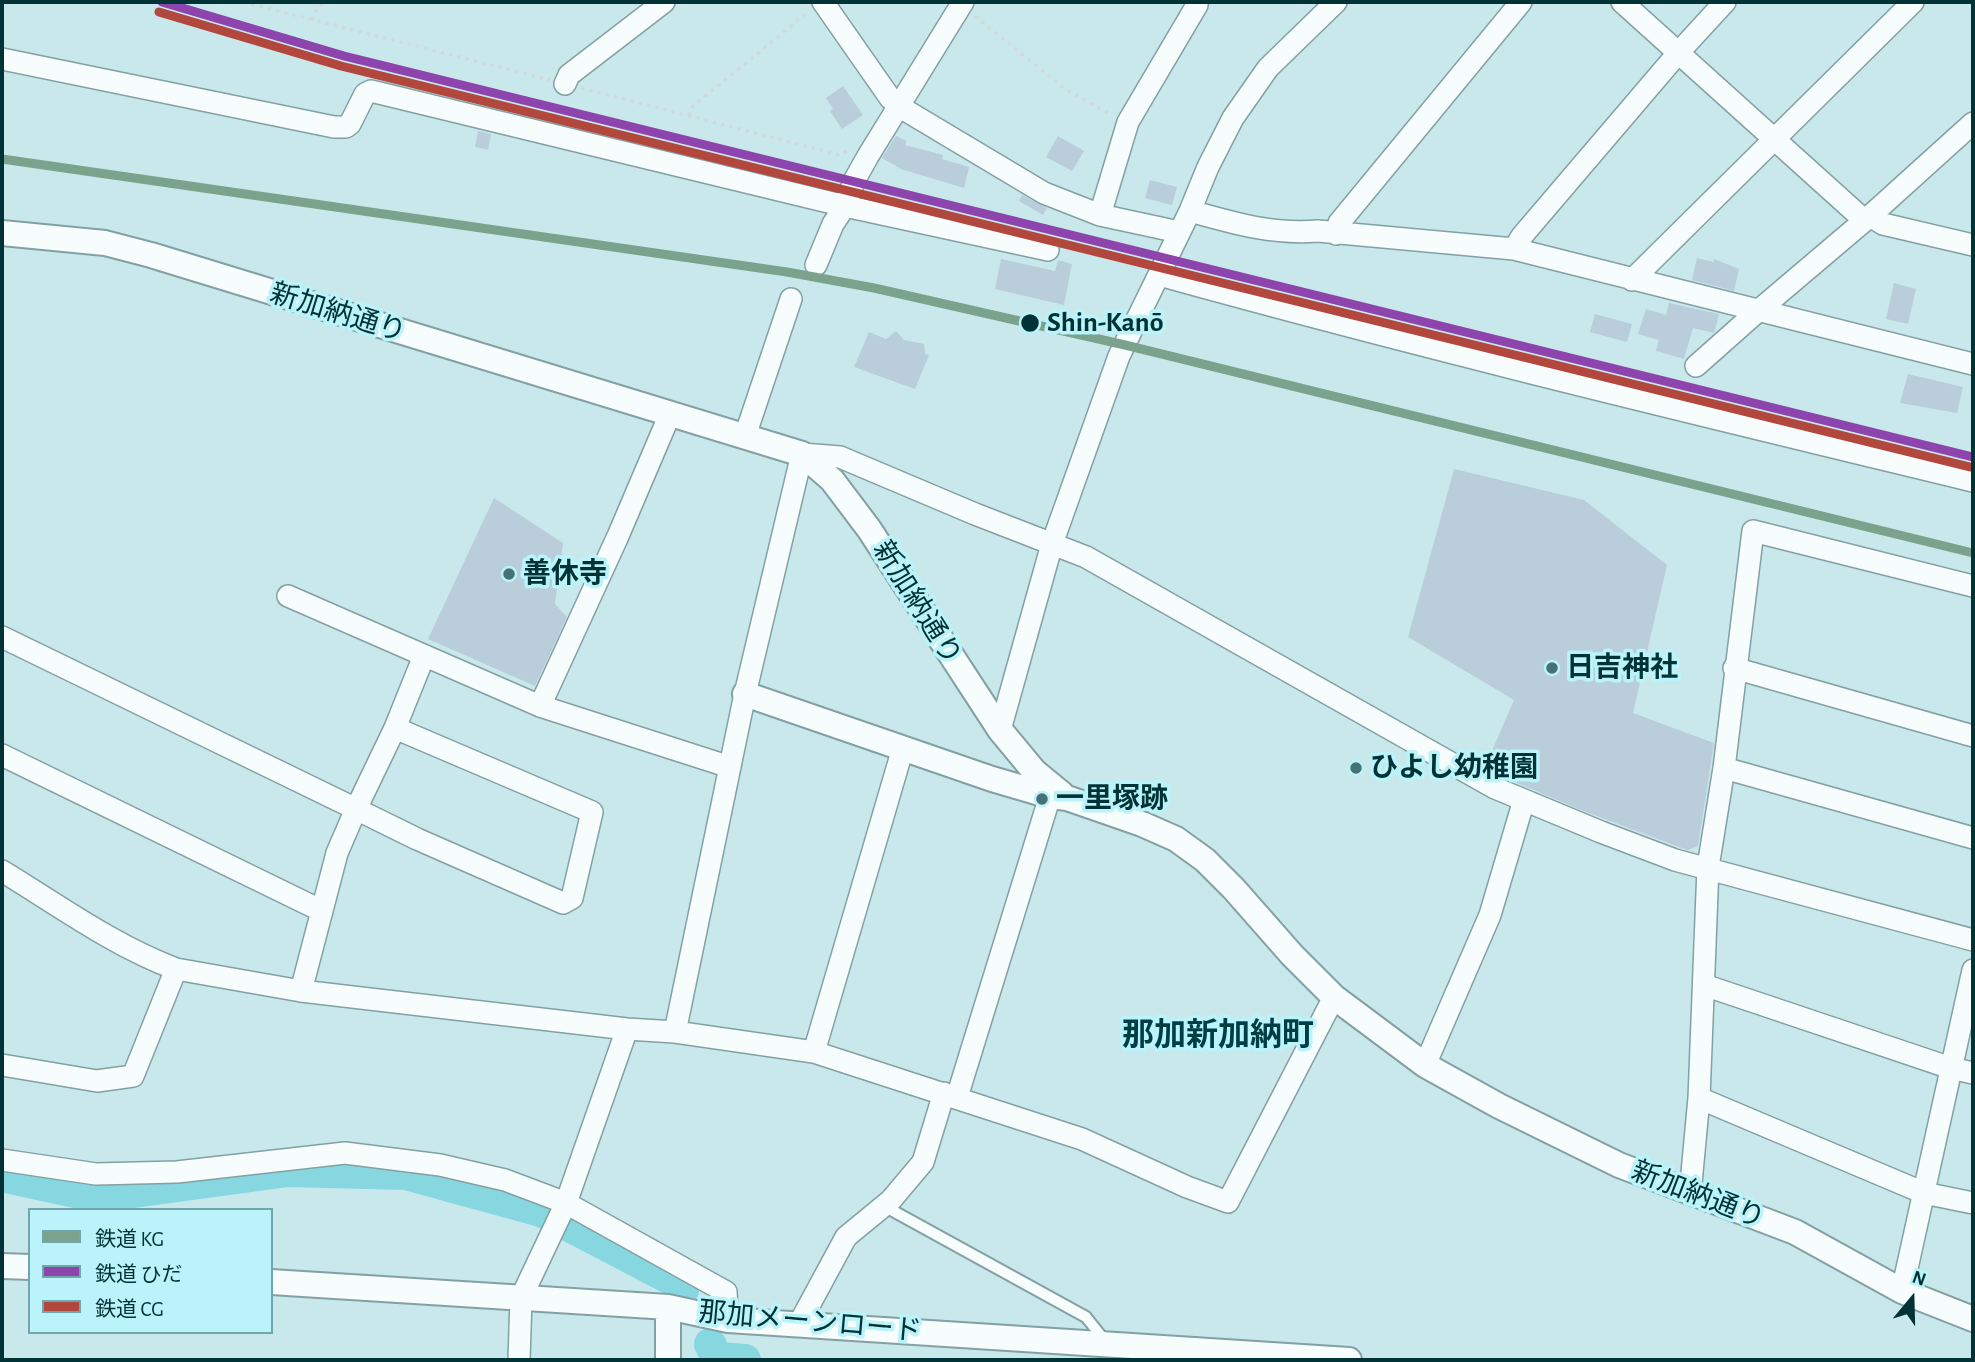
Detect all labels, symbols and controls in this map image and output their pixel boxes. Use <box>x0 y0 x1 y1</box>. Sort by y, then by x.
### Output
street label: 新加納通り <box>266 276 410 350</box>
place label: Shin-Kanō <box>1047 306 1164 340</box>
marker: Shin-Kanō <box>1019 312 1041 334</box>
street label: 新加納通り <box>866 535 968 671</box>
place label: 善休寺 <box>523 557 607 591</box>
marker: 善休寺 <box>501 566 517 582</box>
place label: 日吉神社 <box>1566 651 1678 685</box>
marker: 日吉神社 <box>1544 660 1560 676</box>
place label: ひよし幼稚園 <box>1370 751 1538 785</box>
marker: ひよし幼稚園 <box>1348 760 1364 776</box>
place label: 一里塚跡 <box>1056 782 1168 816</box>
marker: 一里塚跡 <box>1034 791 1050 807</box>
district label: 那加新加納町 <box>1122 1016 1314 1054</box>
street label: 新加納通り <box>1627 1154 1769 1236</box>
legend <box>28 1208 273 1334</box>
text: 鉄道 KG <box>95 1229 164 1250</box>
text: 鉄道 ひだ <box>95 1264 182 1285</box>
north arrow <box>1877 1264 1947 1334</box>
text: N <box>1910 1268 1928 1290</box>
street label: 那加メーンロード <box>697 1296 923 1348</box>
text: 鉄道 CG <box>95 1299 164 1320</box>

